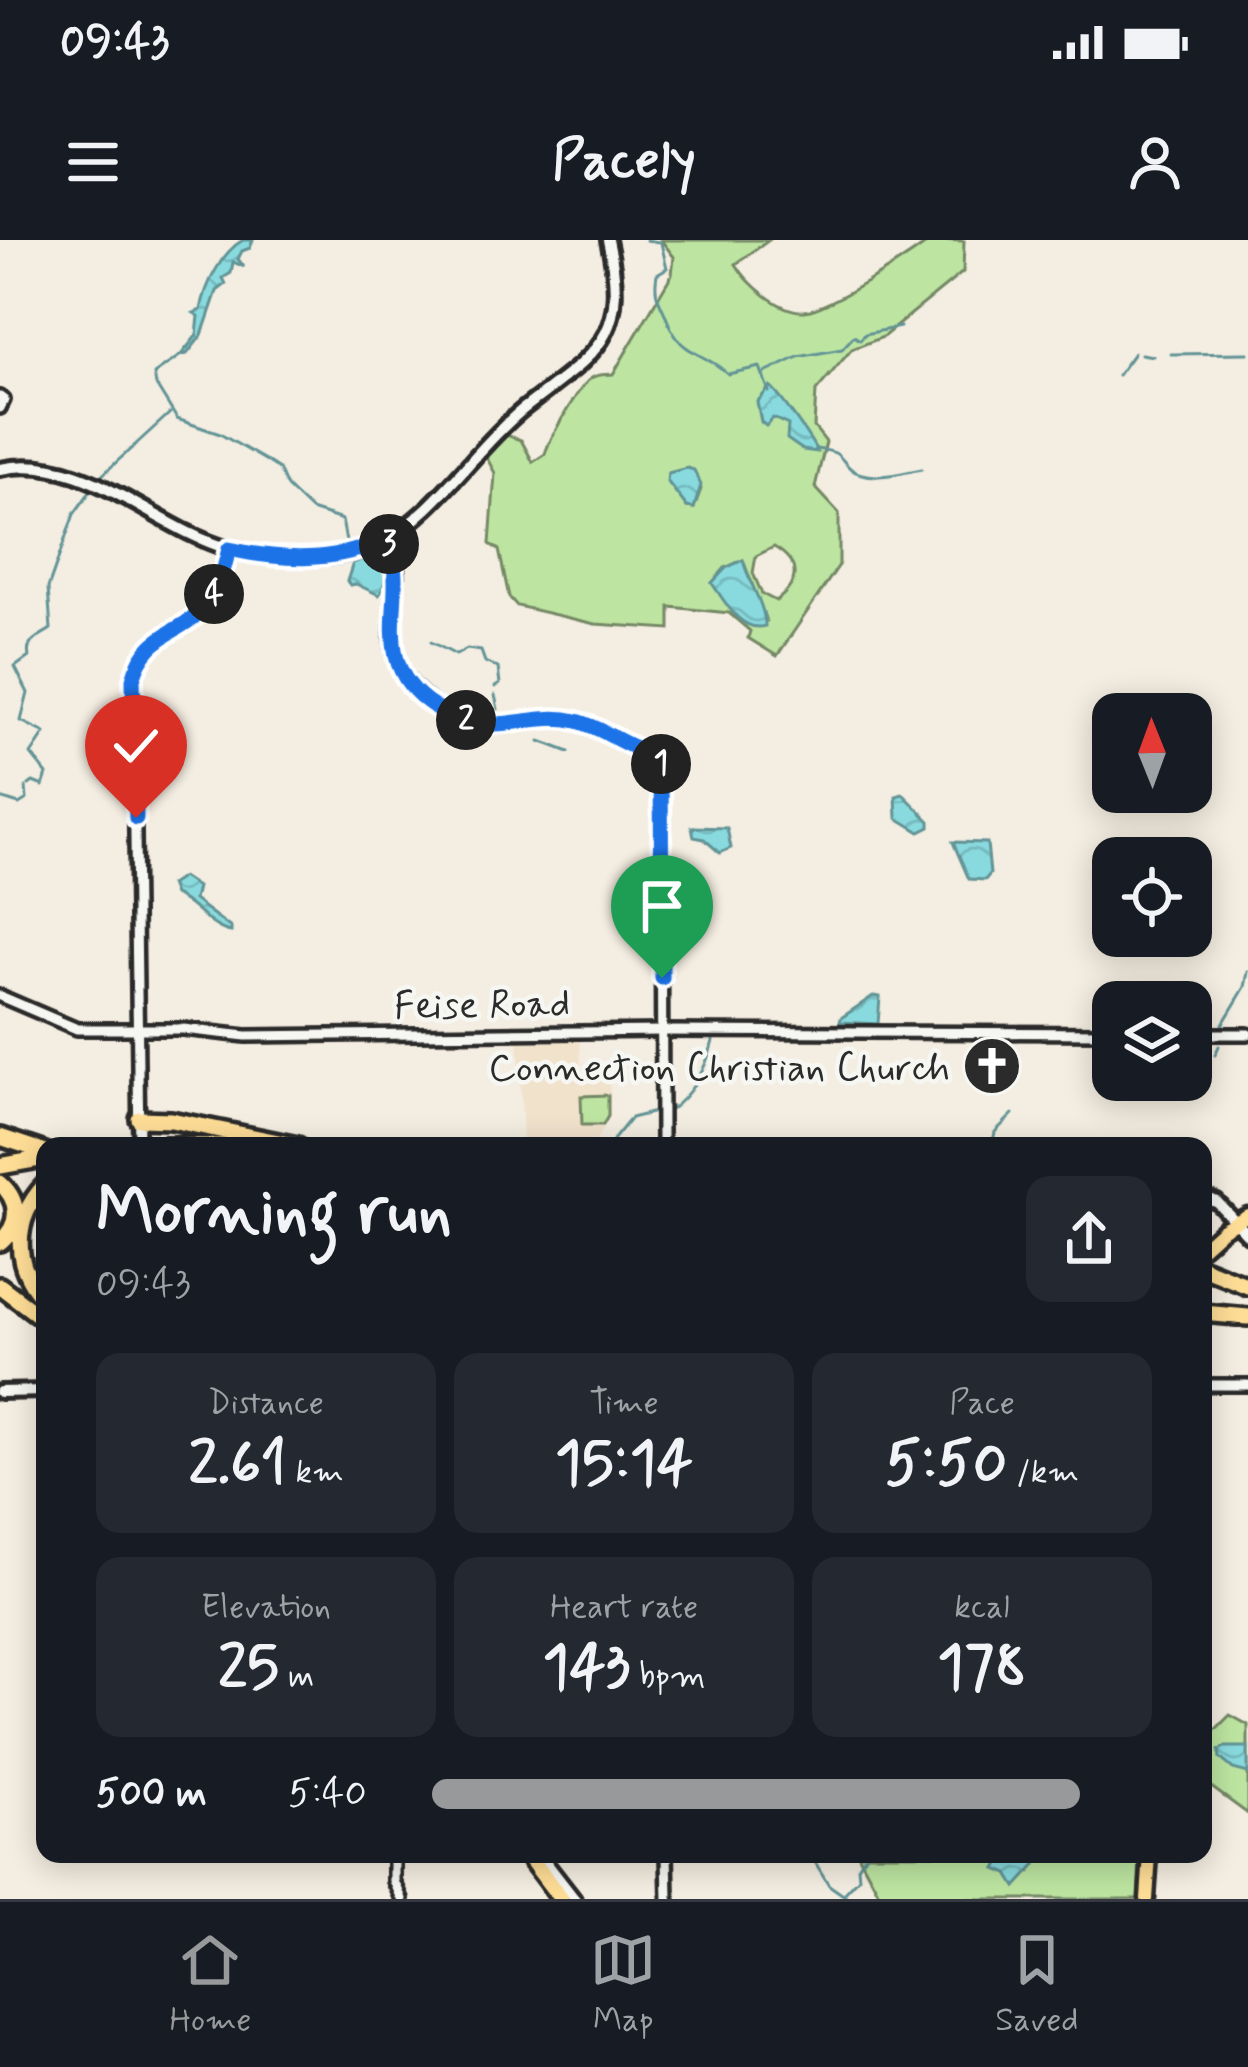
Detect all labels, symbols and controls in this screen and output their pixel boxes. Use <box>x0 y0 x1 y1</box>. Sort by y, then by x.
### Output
text: 09:43 <box>60 13 169 72</box>
text: Pacely <box>552 127 696 198</box>
icon: menu <box>60 129 126 195</box>
icon: person <box>1122 129 1188 195</box>
pin: 3 <box>359 514 419 574</box>
text: 3 <box>382 522 396 566</box>
pin: 4 <box>184 564 244 624</box>
text: 4 <box>204 572 224 616</box>
pin: 2 <box>436 690 496 750</box>
north arrow <box>1092 693 1212 813</box>
map controls <box>1092 693 1212 1101</box>
pin <box>85 695 187 818</box>
text: 2 <box>458 698 474 742</box>
icon: check <box>103 713 169 779</box>
pin: 1 <box>631 734 691 794</box>
text: 1 <box>654 742 668 786</box>
button: locate <box>1092 837 1212 957</box>
pin <box>611 855 713 978</box>
icon: arrive <box>629 873 695 939</box>
street label: Feise Road <box>394 979 571 1034</box>
button: layers <box>1092 981 1212 1101</box>
church icon: Connection Christian Church <box>961 1035 1023 1097</box>
place label: Connection Christian Church <box>488 1044 950 1095</box>
text: Morning run <box>96 1171 452 1257</box>
button: share <box>1026 1176 1152 1302</box>
text: 09:43 <box>96 1259 191 1310</box>
text: Distance <box>208 1382 324 1426</box>
text: Time <box>589 1382 659 1426</box>
text: Pace <box>949 1382 1015 1426</box>
text: 2.61 <box>188 1426 287 1505</box>
text: 15:14 <box>555 1426 693 1505</box>
text: 5:50 <box>885 1426 1007 1505</box>
text: km <box>287 1451 344 1495</box>
text: /km <box>1007 1451 1079 1495</box>
text: Elevation <box>201 1586 331 1630</box>
text: Heart rate <box>550 1586 698 1630</box>
text: kcal <box>954 1586 1010 1630</box>
text: 25 <box>218 1630 279 1709</box>
text: 143 <box>542 1630 630 1709</box>
text: 178 <box>937 1630 1027 1709</box>
text: m <box>279 1655 314 1699</box>
text: bpm <box>630 1655 706 1699</box>
text: 500 m <box>96 1769 207 1820</box>
text: 5:40 <box>288 1769 367 1820</box>
tab: Home <box>169 1927 251 2043</box>
tab: Map <box>590 1927 656 2043</box>
tab: Saved <box>995 1927 1079 2043</box>

